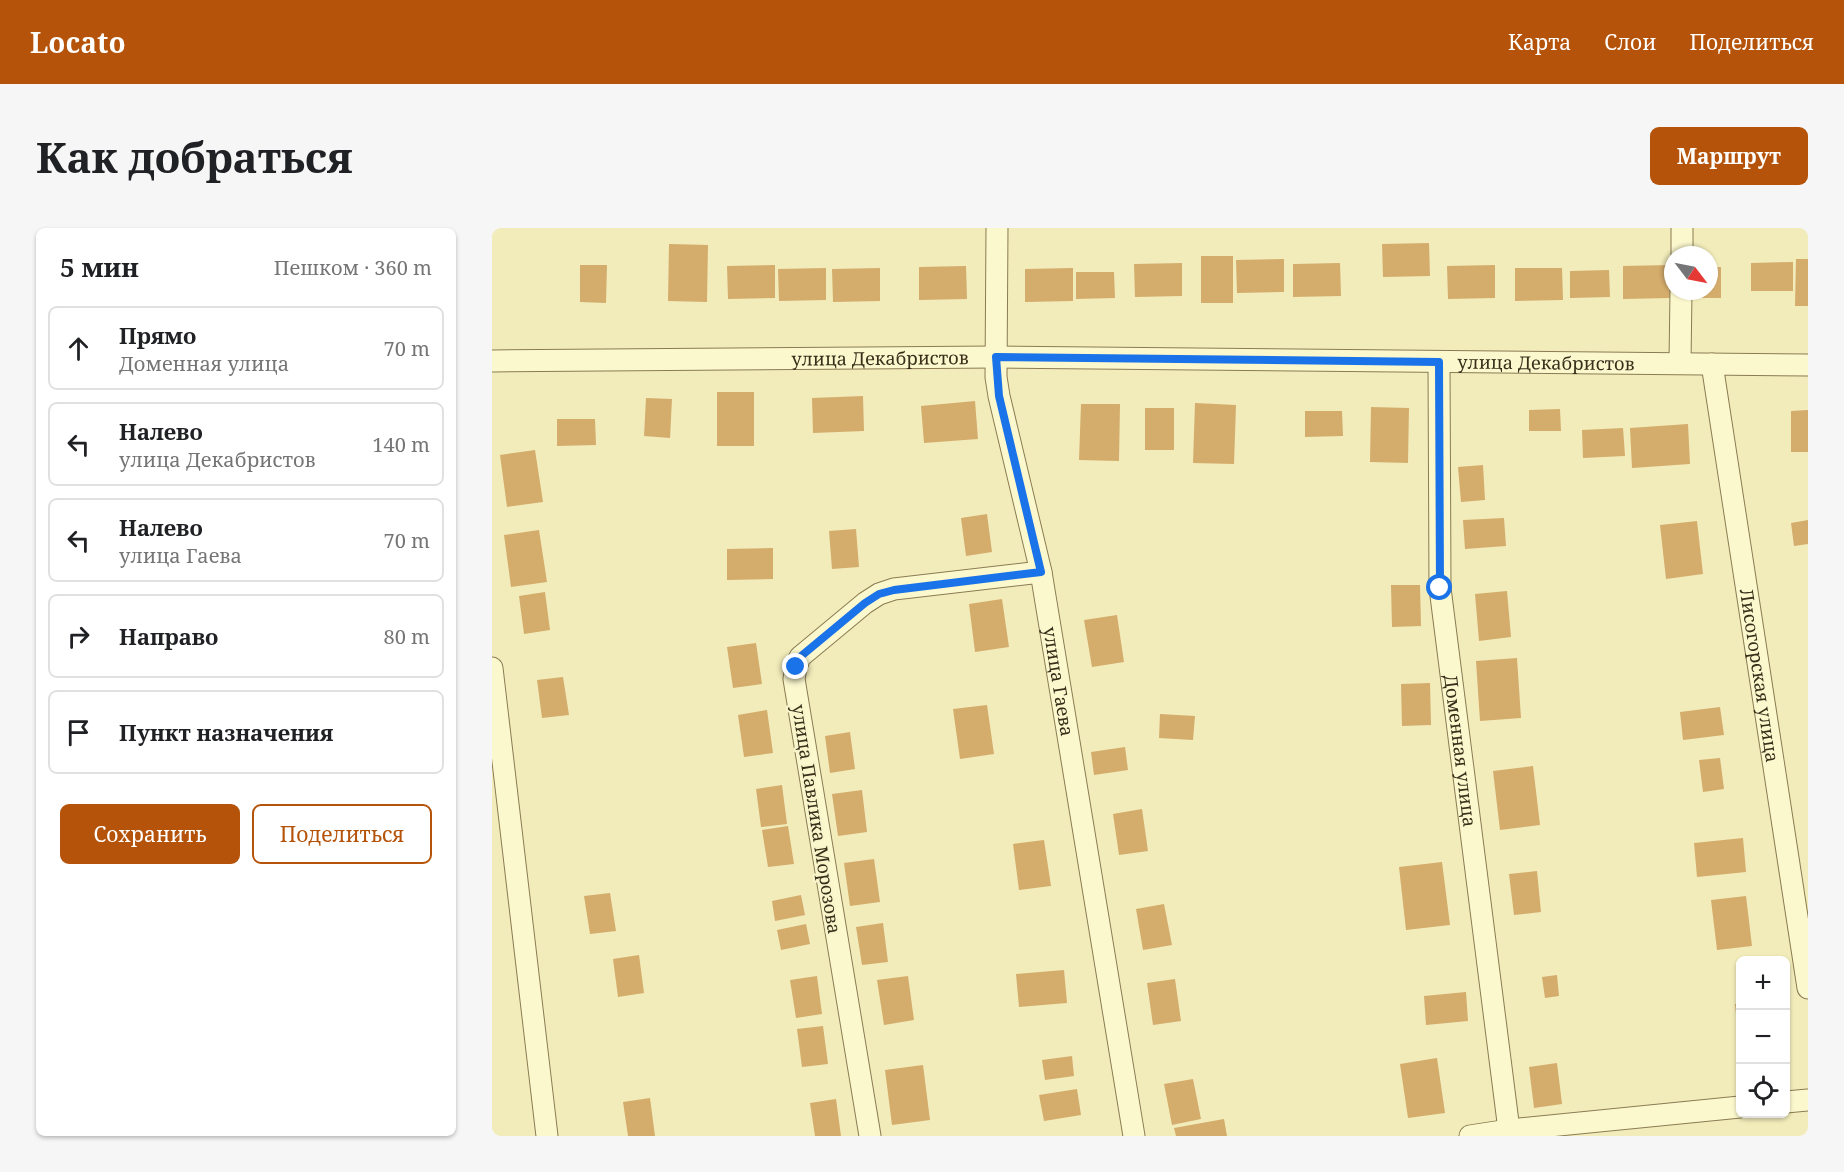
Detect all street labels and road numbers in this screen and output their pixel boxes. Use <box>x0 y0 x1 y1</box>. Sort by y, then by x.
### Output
street label: улица Декабристов <box>791 345 969 371</box>
street label: улица Декабристов <box>1457 350 1635 375</box>
street label: Лисогорская улица <box>1735 587 1785 764</box>
street label: улица Гаева <box>1038 625 1080 738</box>
street label: Доменная улица <box>1439 673 1482 828</box>
street label: улица Павлика Морозова <box>787 703 847 935</box>

